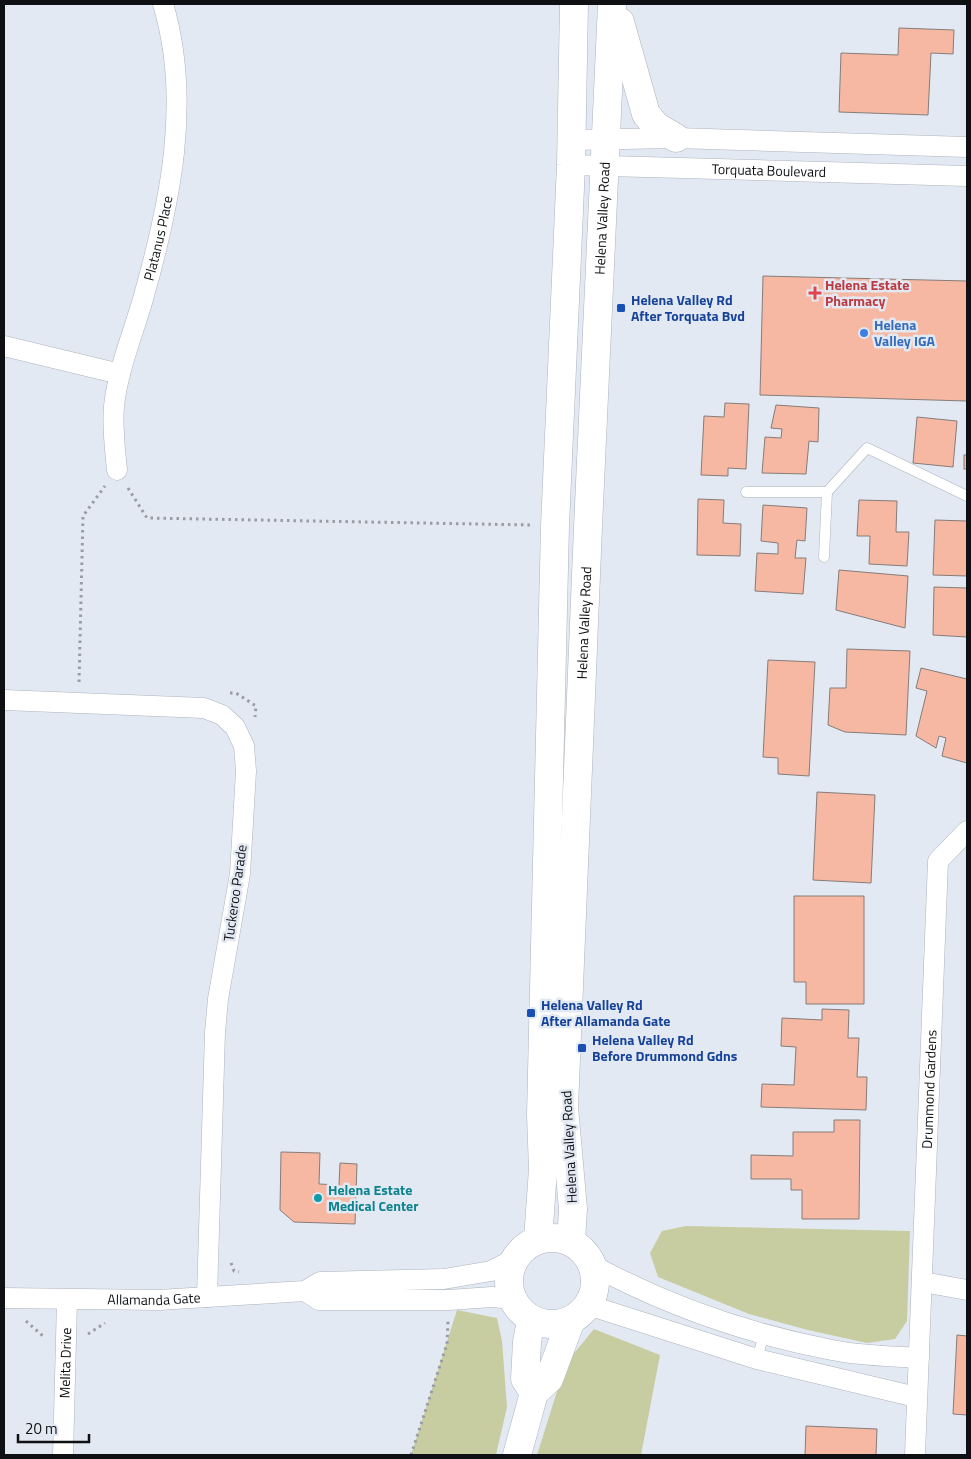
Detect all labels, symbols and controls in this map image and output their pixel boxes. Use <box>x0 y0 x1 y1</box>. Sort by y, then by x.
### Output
street label: Torquata Boulevard <box>711 158 826 182</box>
street label: Helena Valley Road <box>589 161 615 275</box>
street label: Platanus Place <box>138 194 178 283</box>
place label: Helena Estate Pharmacy <box>825 274 909 311</box>
marker: Helena Estate Pharmacy <box>809 287 821 299</box>
place label: Helena Valley Rd After Torquata Bvd <box>631 289 745 326</box>
marker: Helena Valley Rd After Torquata Bvd <box>615 302 627 314</box>
place label: Helena Valley IGA <box>874 314 935 351</box>
marker: Helena Valley IGA <box>858 327 870 339</box>
street label: Helena Valley Road <box>571 566 596 680</box>
street label: Tuckeroo Parade <box>217 843 252 943</box>
place label: Helena Valley Rd After Allamanda Gate <box>541 994 671 1031</box>
marker: Helena Valley Rd After Allamanda Gate <box>525 1007 537 1019</box>
place label: Helena Valley Rd Before Drummond Gdns <box>592 1029 738 1066</box>
street label: Drummond Gardens <box>916 1029 941 1149</box>
marker: Helena Valley Rd Before Drummond Gdns <box>576 1042 588 1054</box>
street label: Helena Valley Road <box>555 1090 582 1204</box>
place label: Helena Estate Medical Center <box>328 1179 418 1216</box>
marker: Helena Estate Medical Center <box>312 1192 324 1204</box>
street label: Allamanda Gate <box>107 1286 201 1310</box>
street label: Melita Drive <box>53 1327 76 1399</box>
scale bar <box>18 1412 89 1444</box>
text: 20 m <box>25 1417 58 1440</box>

